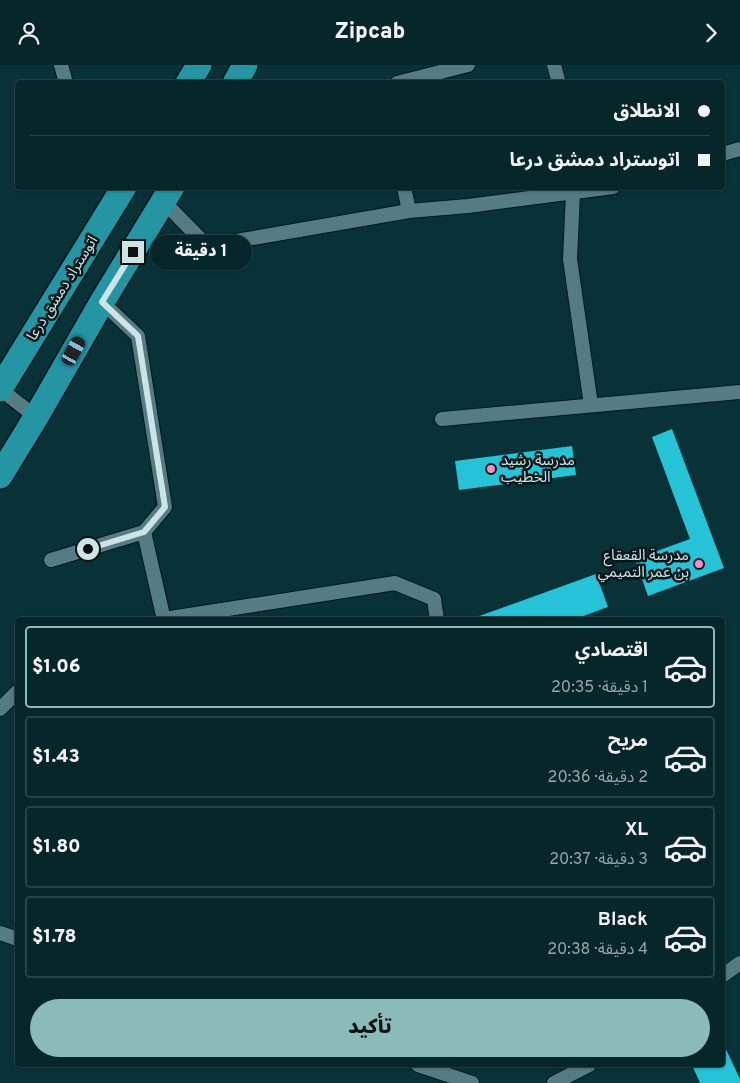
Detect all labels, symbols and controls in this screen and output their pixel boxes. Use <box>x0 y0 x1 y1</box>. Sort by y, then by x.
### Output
icon: person <box>15 19 43 47</box>
text: Zipcab <box>335 19 405 46</box>
icon: forward <box>697 19 725 47</box>
text: الانطلاق <box>614 100 680 124</box>
text: اتوستراد دمشق درعا <box>509 149 680 173</box>
street label: اتوستراد دمشق درعا <box>23 233 103 345</box>
callout: 1 دقيقة <box>150 235 253 269</box>
route end <box>122 241 144 263</box>
text: 1 دقيقة <box>175 242 227 262</box>
car <box>60 334 87 368</box>
place label: مدرسة رشيد الخطيب <box>501 452 575 488</box>
marker: مدرسة رشيد الخطيب <box>485 463 497 475</box>
route start <box>77 538 99 560</box>
place label: مدرسة القعقاع بن عمر التميمي <box>598 547 689 583</box>
marker: مدرسة القعقاع بن عمر التميمي <box>693 558 705 570</box>
text: اقتصادي <box>575 639 648 663</box>
icon: car <box>663 645 708 690</box>
text: $1.06 <box>32 655 81 679</box>
text: 1 دقيقة · 20:35 <box>551 678 648 698</box>
text: مريح <box>608 729 648 753</box>
icon: car <box>663 735 708 780</box>
text: $1.43 <box>32 745 80 769</box>
text: 2 دقيقة · 20:36 <box>548 768 648 788</box>
text: XL <box>625 818 648 842</box>
icon: car <box>663 825 708 870</box>
text: $1.80 <box>32 835 81 859</box>
text: 3 دقيقة · 20:37 <box>549 850 648 870</box>
text: Black <box>598 908 648 932</box>
icon: car <box>663 915 708 960</box>
text: $1.78 <box>32 925 77 949</box>
text: 4 دقيقة · 20:38 <box>547 940 648 960</box>
button: تأكيد <box>30 999 710 1057</box>

